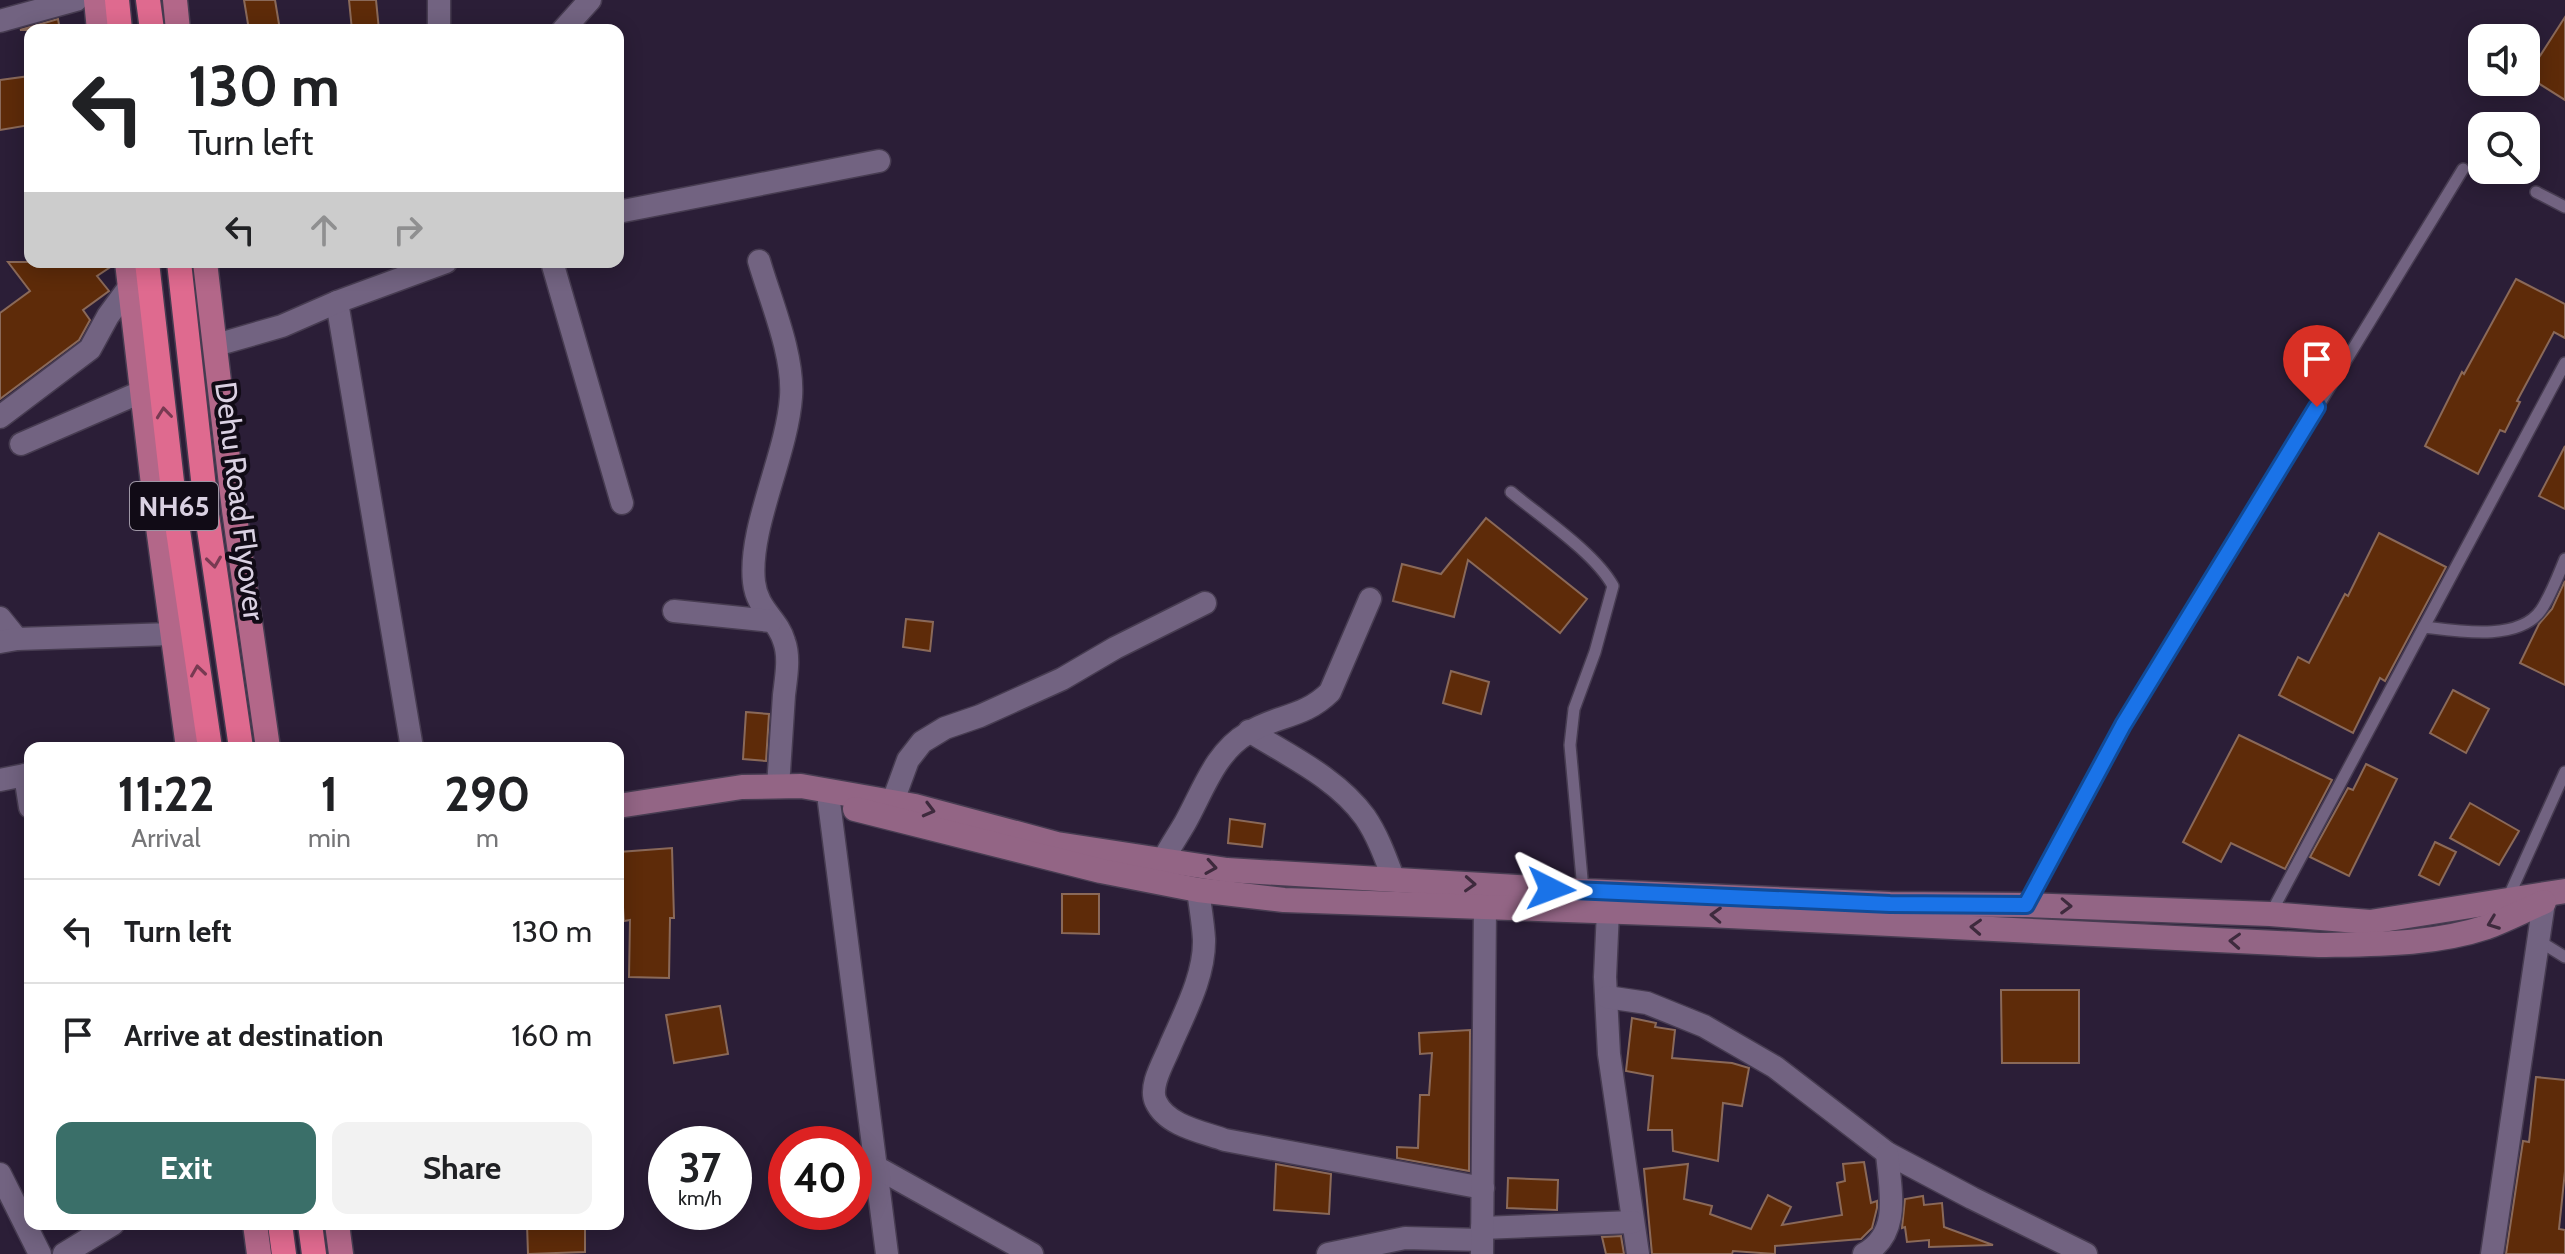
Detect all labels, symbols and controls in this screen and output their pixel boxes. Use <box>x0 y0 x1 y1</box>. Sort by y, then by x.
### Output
map controls <box>2468 24 2540 184</box>
button: sound <box>2468 24 2540 96</box>
text: 130 m <box>188 52 340 120</box>
icon: left <box>56 56 160 160</box>
button: search <box>2468 112 2540 184</box>
text: Turn left <box>188 120 313 164</box>
icon: left <box>218 208 262 252</box>
icon: ahead <box>302 208 346 252</box>
icon: right <box>386 208 430 252</box>
pin <box>2283 325 2351 407</box>
icon: arrive <box>2295 337 2339 381</box>
street label: Dehu Road Flyover <box>207 379 273 623</box>
one-way arrow <box>156 406 173 419</box>
road number: NH65 <box>130 482 218 530</box>
one-way arrow <box>205 555 222 569</box>
one-way arrow <box>190 664 207 678</box>
text: 11:22 <box>118 765 214 823</box>
text: 1 <box>320 765 338 823</box>
text: 290 <box>444 765 531 823</box>
one-way arrow <box>922 800 936 817</box>
text: Arrival <box>131 822 201 854</box>
text: min <box>308 822 351 854</box>
text: m <box>476 822 499 854</box>
position arrow <box>1509 847 1593 931</box>
one-way arrow <box>1204 858 1218 875</box>
one-way arrow <box>1464 876 1477 893</box>
one-way arrow <box>2060 898 2073 915</box>
one-way arrow <box>1709 907 1722 924</box>
icon: left <box>56 909 100 953</box>
text: Turn left <box>124 913 232 950</box>
text: 130 m <box>512 913 592 950</box>
one-way arrow <box>2487 913 2501 930</box>
one-way arrow <box>1969 919 1982 936</box>
one-way arrow <box>2229 933 2242 950</box>
icon: arrive <box>56 1013 100 1057</box>
text: Arrive at destination <box>124 1017 384 1054</box>
text: 160 m <box>511 1017 592 1054</box>
button: Exit <box>56 1122 316 1214</box>
button: Share <box>332 1122 592 1214</box>
speed limit sign: 40 <box>768 1126 872 1230</box>
text: 37 <box>679 1143 721 1192</box>
text: km/h <box>678 1186 722 1210</box>

